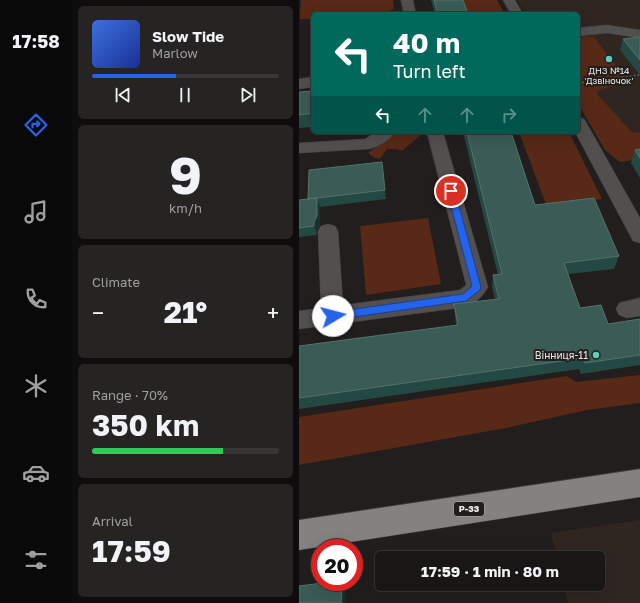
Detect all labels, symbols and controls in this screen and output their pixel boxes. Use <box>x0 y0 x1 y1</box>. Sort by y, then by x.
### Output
text: 40 m <box>393 26 460 59</box>
text: Slow Tide <box>152 27 224 45</box>
icon: left <box>327 28 379 80</box>
text: 17:58 <box>12 30 60 52</box>
text: Marlow <box>152 45 198 61</box>
marker: ДНЗ №14 'Дзвіночок' <box>604 54 614 64</box>
text: Turn left <box>393 60 466 82</box>
place label: ДНЗ №14 'Дзвіночок' <box>585 65 633 86</box>
icon: previous <box>112 84 134 106</box>
icon: pause <box>174 84 196 106</box>
icon: next <box>237 84 259 106</box>
icon: left <box>372 104 394 126</box>
icon: ahead <box>414 104 436 126</box>
icon: ahead <box>456 104 478 126</box>
icon: right <box>498 104 520 126</box>
icon: directions <box>22 111 50 139</box>
text: 9 <box>169 143 202 205</box>
pin <box>434 174 468 208</box>
icon: arrive <box>440 180 462 202</box>
icon: music <box>22 198 50 226</box>
text: km/h <box>169 200 202 216</box>
text: Climate <box>92 274 140 290</box>
icon: phone <box>22 285 50 313</box>
text: 21° <box>164 294 207 330</box>
position arrow <box>312 295 354 337</box>
text: − <box>92 299 104 326</box>
text: + <box>267 299 279 326</box>
place label: Вінниця-11 <box>535 349 588 361</box>
marker: Вінниця-11 <box>591 350 601 360</box>
icon: climate <box>22 372 50 400</box>
text: Range · 70% <box>92 387 168 403</box>
text: 350 km <box>92 407 199 443</box>
icon: car <box>22 459 50 487</box>
road number: Р-33 <box>454 502 484 516</box>
text: Arrival <box>92 513 133 529</box>
text: 17:59 <box>92 533 171 569</box>
speed limit sign: 20 <box>311 539 363 591</box>
icon: filters <box>22 546 50 574</box>
text: 17:59 · 1 min · 80 m <box>421 562 559 580</box>

